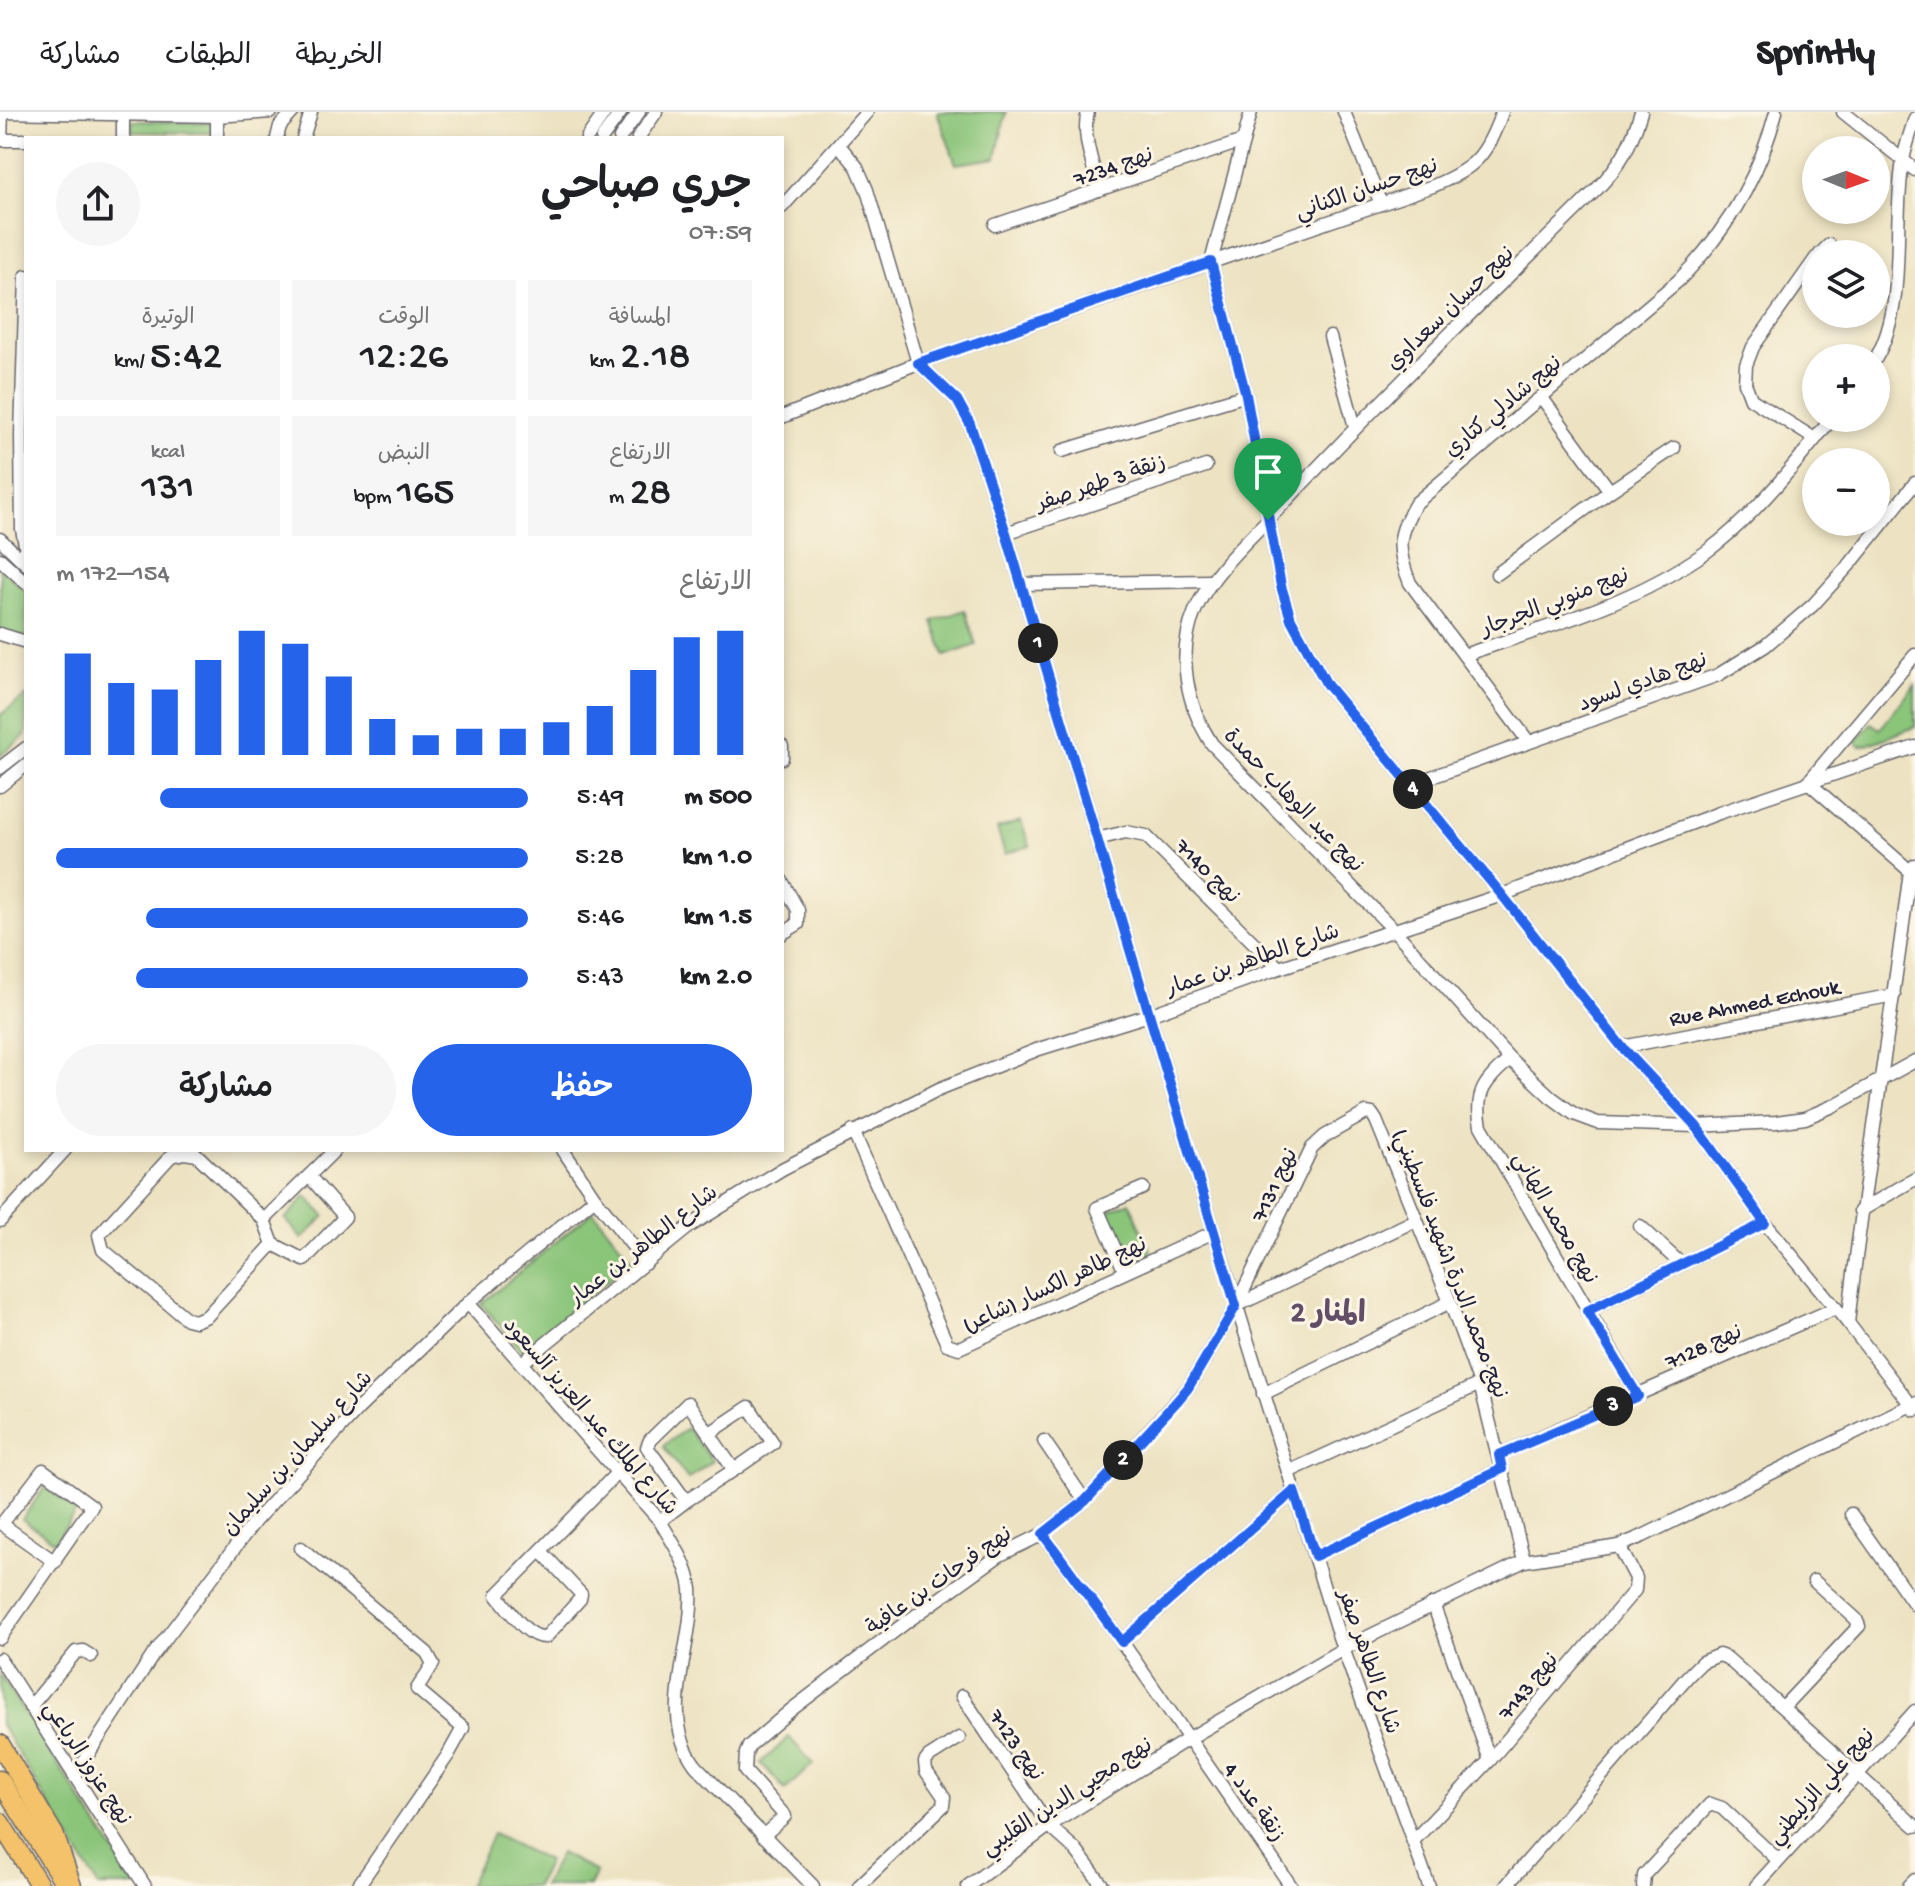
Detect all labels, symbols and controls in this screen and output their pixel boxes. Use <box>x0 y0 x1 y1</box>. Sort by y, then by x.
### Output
text: Sprintly <box>1756 33 1875 77</box>
text: مشاركة <box>40 41 121 74</box>
text: الطبقات <box>165 41 251 74</box>
text: الخريطة <box>295 41 383 74</box>
north arrow <box>1802 136 1890 224</box>
map controls <box>1802 136 1890 536</box>
street label: نهج 7234 <box>1070 143 1157 195</box>
street label: نهج حسان الكناني <box>1293 154 1443 230</box>
button: share <box>56 162 140 246</box>
text: جري صباحي <box>540 163 752 215</box>
text: 07:59 <box>689 219 752 250</box>
button: layers <box>1802 240 1890 328</box>
street label: نهج حسان سعداوي <box>1382 242 1521 378</box>
text: الوتيرة <box>141 306 195 332</box>
text: الوقت <box>378 306 430 332</box>
text: المسافة <box>609 306 671 332</box>
text: 5:42 <box>150 335 222 382</box>
text: 12:26 <box>360 335 448 382</box>
text: 2.18 <box>620 335 690 382</box>
button: + <box>1802 344 1890 432</box>
text: /km <box>114 349 150 375</box>
text: km <box>590 349 620 375</box>
street label: نهج شادلي كتاري <box>1441 351 1570 467</box>
pin <box>1234 438 1302 520</box>
text: kcal <box>151 440 185 466</box>
text: النبض <box>378 442 430 468</box>
text: الارتفاع <box>609 442 671 468</box>
button: − <box>1802 448 1890 536</box>
street label: زنقة 3 طهر صفر <box>1031 450 1170 520</box>
icon: arrive <box>1246 450 1290 494</box>
text: 131 <box>141 466 195 513</box>
text: 165 <box>397 471 454 518</box>
text: 28 <box>630 471 671 518</box>
text: bpm <box>354 485 397 511</box>
text: m <box>609 485 630 511</box>
text: 154–172 m <box>56 560 170 591</box>
street label: نهج منوبي الجرجار <box>1476 563 1634 647</box>
text: الارتفاع <box>679 569 752 600</box>
pin: 1 <box>1018 623 1058 663</box>
text: 1 <box>1034 630 1042 656</box>
street label: نهج هادي لسود <box>1575 648 1711 719</box>
street label: نهج عبد الوهاب حمدة <box>1217 724 1368 879</box>
pin: 4 <box>1393 769 1433 809</box>
text: 4 <box>1408 776 1418 802</box>
text: 5:49 <box>577 783 624 814</box>
text: 500 m <box>684 783 752 814</box>
street label: نهج 7140 <box>1168 834 1244 911</box>
text: 5:28 <box>575 843 624 874</box>
text: 1.0 km <box>682 843 752 874</box>
text: 5:46 <box>577 903 624 934</box>
text: 1.5 km <box>683 903 752 934</box>
street label: شارع الطاهر بن عمار <box>1162 920 1344 1004</box>
text: 5:43 <box>576 963 624 994</box>
text: 2.0 km <box>680 963 752 994</box>
street label: Rue Ahmed Echouk <box>1667 975 1844 1034</box>
button: مشاركة <box>56 1044 396 1136</box>
button: حفظ <box>412 1044 752 1136</box>
street label: نهج محمد الدرة (شهيد فلسطيني) <box>1382 1126 1512 1404</box>
street label: نهج 7131 <box>1247 1145 1305 1228</box>
street label: نهج محمد الهاني <box>1503 1148 1602 1291</box>
street label: شارع الطاهر بن عمار <box>564 1181 724 1314</box>
street label: نهج طاهر الكسار (شاعر) <box>959 1233 1152 1341</box>
district label: المنار 2 <box>1290 1298 1366 1333</box>
street label: شارع الملك عبد العزيز آلسعود <box>496 1312 684 1522</box>
street label: نهج 7128 <box>1661 1320 1747 1377</box>
street label: شارع سليمان بن سليمان <box>218 1367 380 1543</box>
pin: 3 <box>1593 1386 1633 1426</box>
text: 3 <box>1607 1393 1619 1419</box>
pin: 2 <box>1103 1440 1143 1480</box>
text: 2 <box>1118 1447 1128 1473</box>
street label: نهج فرحات بن عافية <box>862 1522 1018 1642</box>
street label: شارع الطاهر صفر <box>1330 1585 1404 1738</box>
street label: نهج 7143 <box>1494 1649 1566 1727</box>
street label: نهج عزوز الرباعي <box>33 1697 135 1833</box>
street label: نهج 7123 <box>981 1705 1048 1787</box>
street label: نهج علي الزليطني <box>1764 1724 1884 1853</box>
street label: نهج محيي الدين القليبي <box>978 1733 1160 1866</box>
street label: زنقة عدد 4 <box>1216 1759 1289 1848</box>

